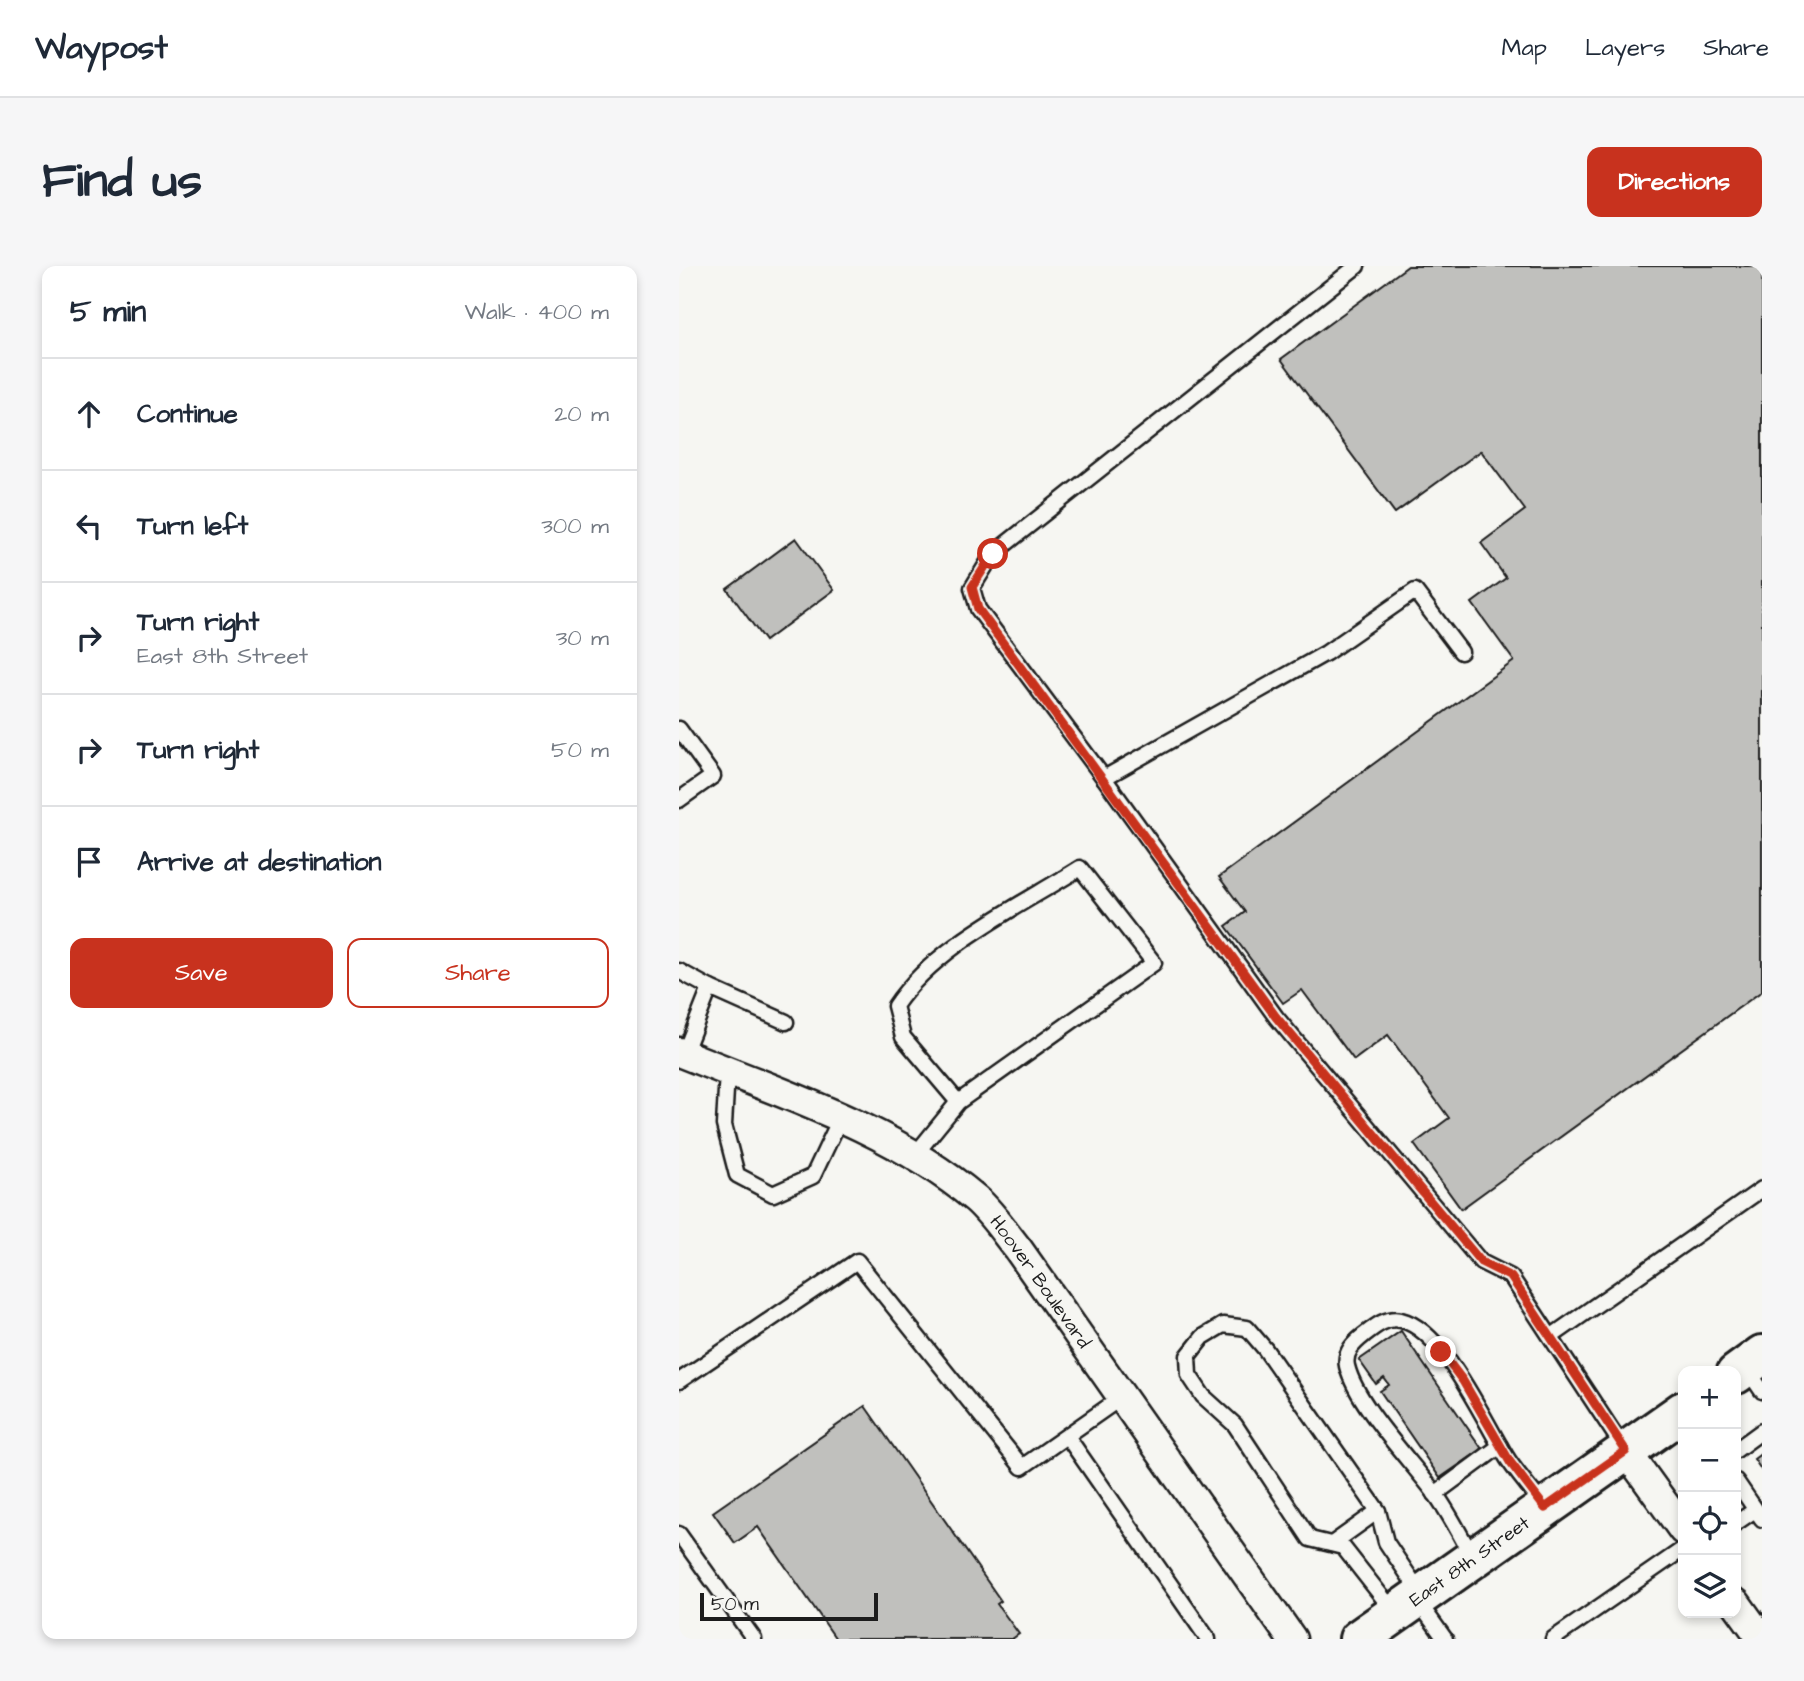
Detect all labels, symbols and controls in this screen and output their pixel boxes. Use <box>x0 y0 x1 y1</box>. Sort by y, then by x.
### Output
text: Waypost <box>35 25 168 71</box>
text: Map <box>1502 31 1547 65</box>
text: Layers <box>1585 31 1665 65</box>
text: Share <box>1703 31 1769 65</box>
button: Directions <box>1587 147 1762 217</box>
text: Find us <box>42 148 202 216</box>
text: 5 min <box>70 291 146 333</box>
text: Walk · 400 m <box>464 296 609 328</box>
icon: ahead <box>70 395 108 433</box>
text: Continue <box>137 396 238 432</box>
text: 20 m <box>554 398 609 430</box>
icon: left <box>70 507 108 545</box>
text: Turn left <box>137 508 248 544</box>
text: 300 m <box>541 510 609 542</box>
route start <box>977 538 1008 569</box>
text: Turn right <box>137 604 259 640</box>
icon: right <box>70 619 108 657</box>
text: 30 m <box>556 622 609 654</box>
text: East 8th Street <box>137 640 308 672</box>
icon: right <box>70 731 108 769</box>
text: Turn right <box>137 732 259 768</box>
text: 50 m <box>551 734 609 766</box>
icon: arrive <box>70 843 108 881</box>
text: Arrive at destination <box>137 844 382 880</box>
button: Save <box>70 938 333 1008</box>
button: Share <box>347 938 609 1008</box>
street label: Hoover Boulevard <box>983 1210 1097 1354</box>
route end <box>1425 1336 1456 1367</box>
map controls <box>1678 1366 1741 1618</box>
button: + <box>1678 1366 1741 1429</box>
button: − <box>1678 1429 1741 1492</box>
button: locate <box>1678 1492 1741 1555</box>
street label: East 8th Street <box>1404 1509 1535 1613</box>
button: layers <box>1678 1555 1741 1618</box>
scale bar <box>700 1590 879 1622</box>
text: 50 m <box>711 1591 759 1618</box>

